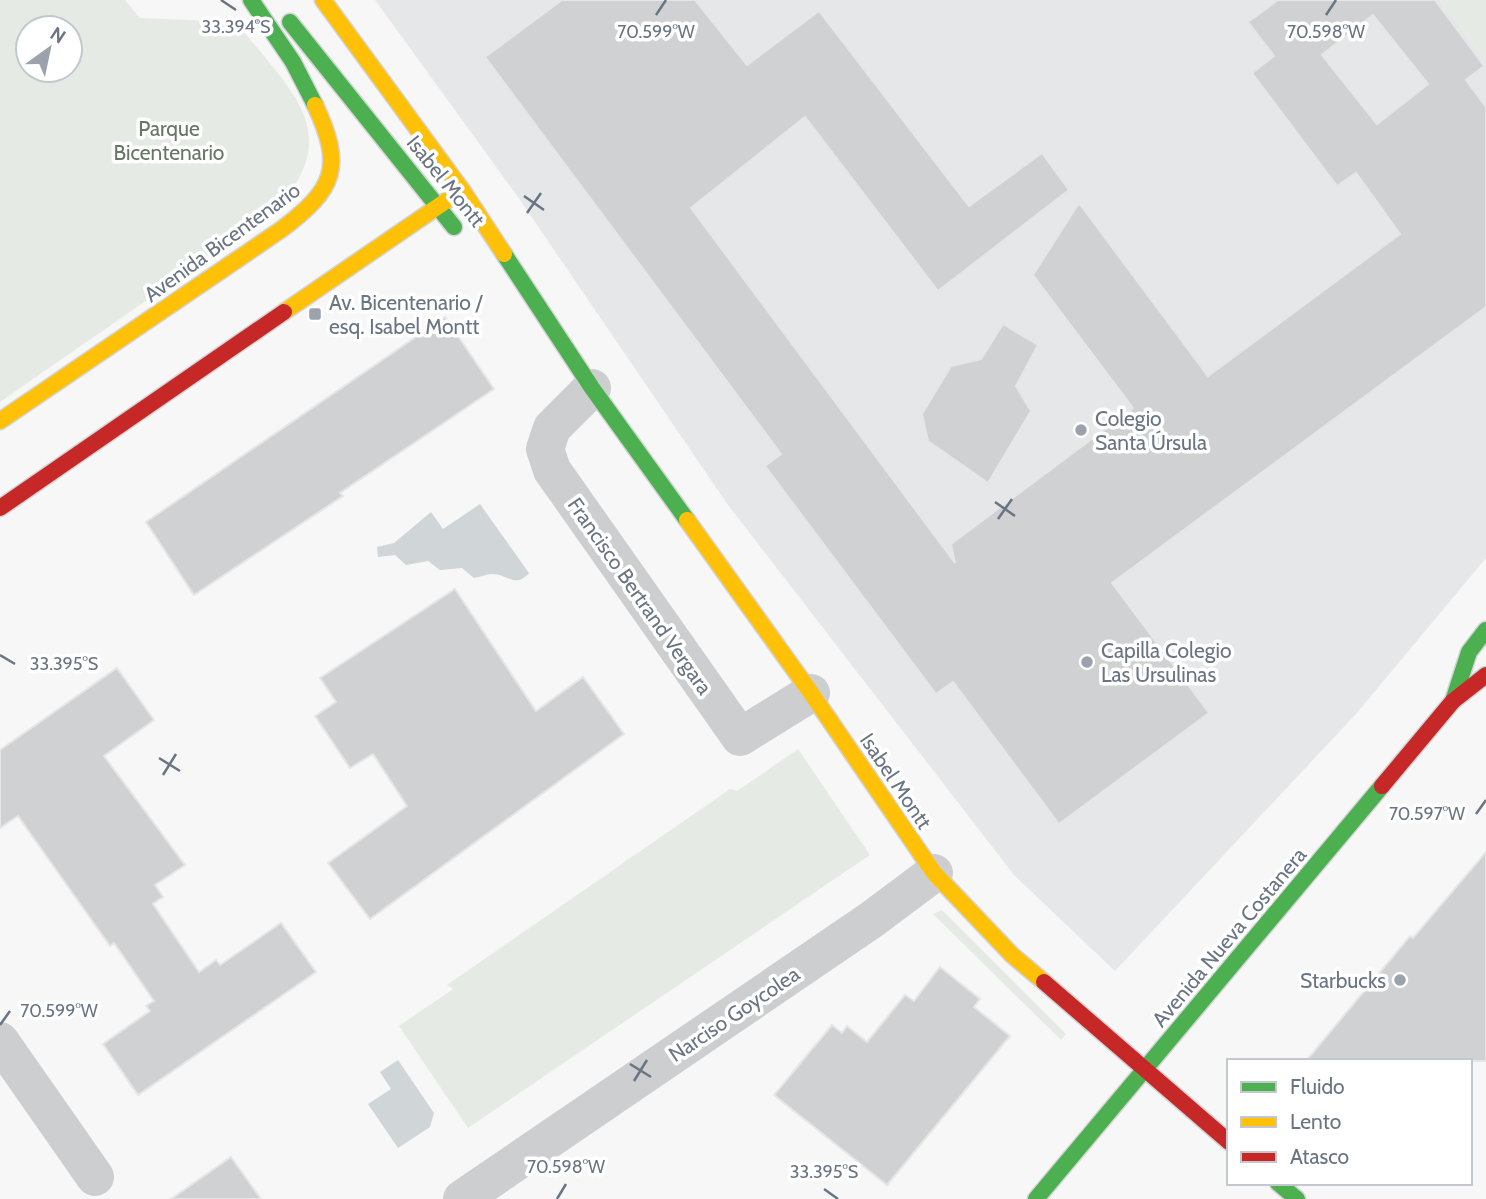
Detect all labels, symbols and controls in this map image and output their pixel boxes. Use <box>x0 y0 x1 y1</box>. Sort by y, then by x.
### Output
north arrow <box>14 14 84 84</box>
text: 33.394°S <box>201 16 271 38</box>
text: 70.599°W <box>617 21 695 43</box>
text: 70.598°W <box>1287 21 1365 43</box>
text: N <box>46 22 70 48</box>
park label: Parque Bicentenario <box>114 116 224 165</box>
street label: Isabel Montt <box>402 130 490 232</box>
street label: Avenida Bicentenario <box>139 177 305 307</box>
place label: Av. Bicentenario / esq. Isabel Montt <box>329 290 484 339</box>
marker: Av. Bicentenario / esq. Isabel Montt <box>307 306 323 322</box>
place label: Colegio Santa Úrsula <box>1095 406 1207 455</box>
marker: Colegio Santa Úrsula <box>1073 422 1089 438</box>
street label: Francisco Bertrand Vergara <box>563 493 717 699</box>
place label: Capilla Colegio Las Ursulinas <box>1101 638 1232 687</box>
text: 33.395°S <box>30 653 98 675</box>
marker: Capilla Colegio Las Ursulinas <box>1079 654 1095 670</box>
street label: Isabel Montt <box>855 728 937 834</box>
text: 70.597°W <box>1389 803 1465 825</box>
street label: Avenida Nueva Costanera <box>1147 842 1311 1032</box>
street label: Narciso Goycolea <box>664 961 804 1067</box>
place label: Starbucks <box>1300 968 1386 993</box>
marker: Starbucks <box>1392 972 1408 988</box>
text: 70.599°W <box>20 1000 98 1022</box>
legend <box>1227 1059 1472 1185</box>
text: Fluido <box>1290 1074 1345 1099</box>
text: Lento <box>1290 1109 1341 1134</box>
text: Atasco <box>1290 1144 1349 1169</box>
text: 70.598°W <box>527 1156 605 1178</box>
text: 33.395°S <box>790 1161 858 1183</box>

